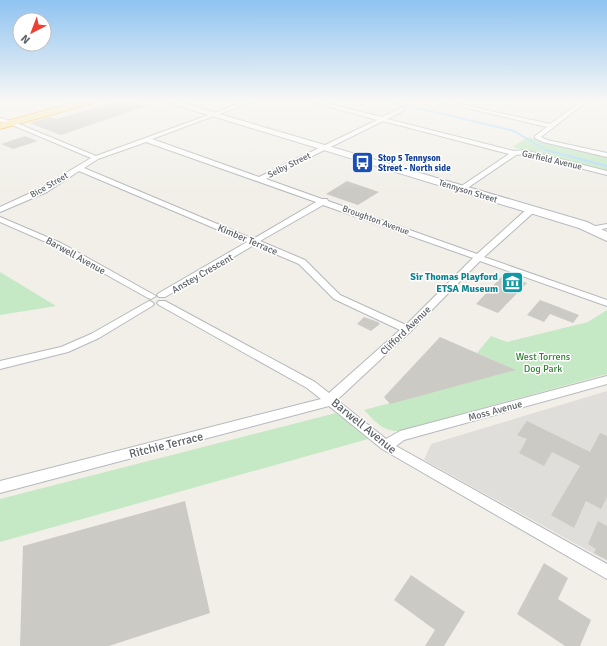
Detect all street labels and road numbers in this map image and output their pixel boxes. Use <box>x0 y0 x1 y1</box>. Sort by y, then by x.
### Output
street label: Garfield Avenue <box>521 148 583 173</box>
street label: Selby Street <box>266 150 313 181</box>
street label: Bice Street <box>28 170 70 201</box>
street label: Tennyson Street <box>437 177 499 206</box>
street label: Broughton Avenue <box>341 203 411 238</box>
street label: Kimber Terrace <box>216 222 279 258</box>
street label: Barwell Avenue <box>44 235 107 277</box>
street label: Anstey Crescent <box>170 251 236 296</box>
street label: Clifford Avenue <box>378 304 433 358</box>
street label: Barwell Avenue <box>328 396 399 457</box>
street label: Moss Avenue <box>467 398 524 424</box>
street label: Ritchie Terrace <box>127 429 205 462</box>

